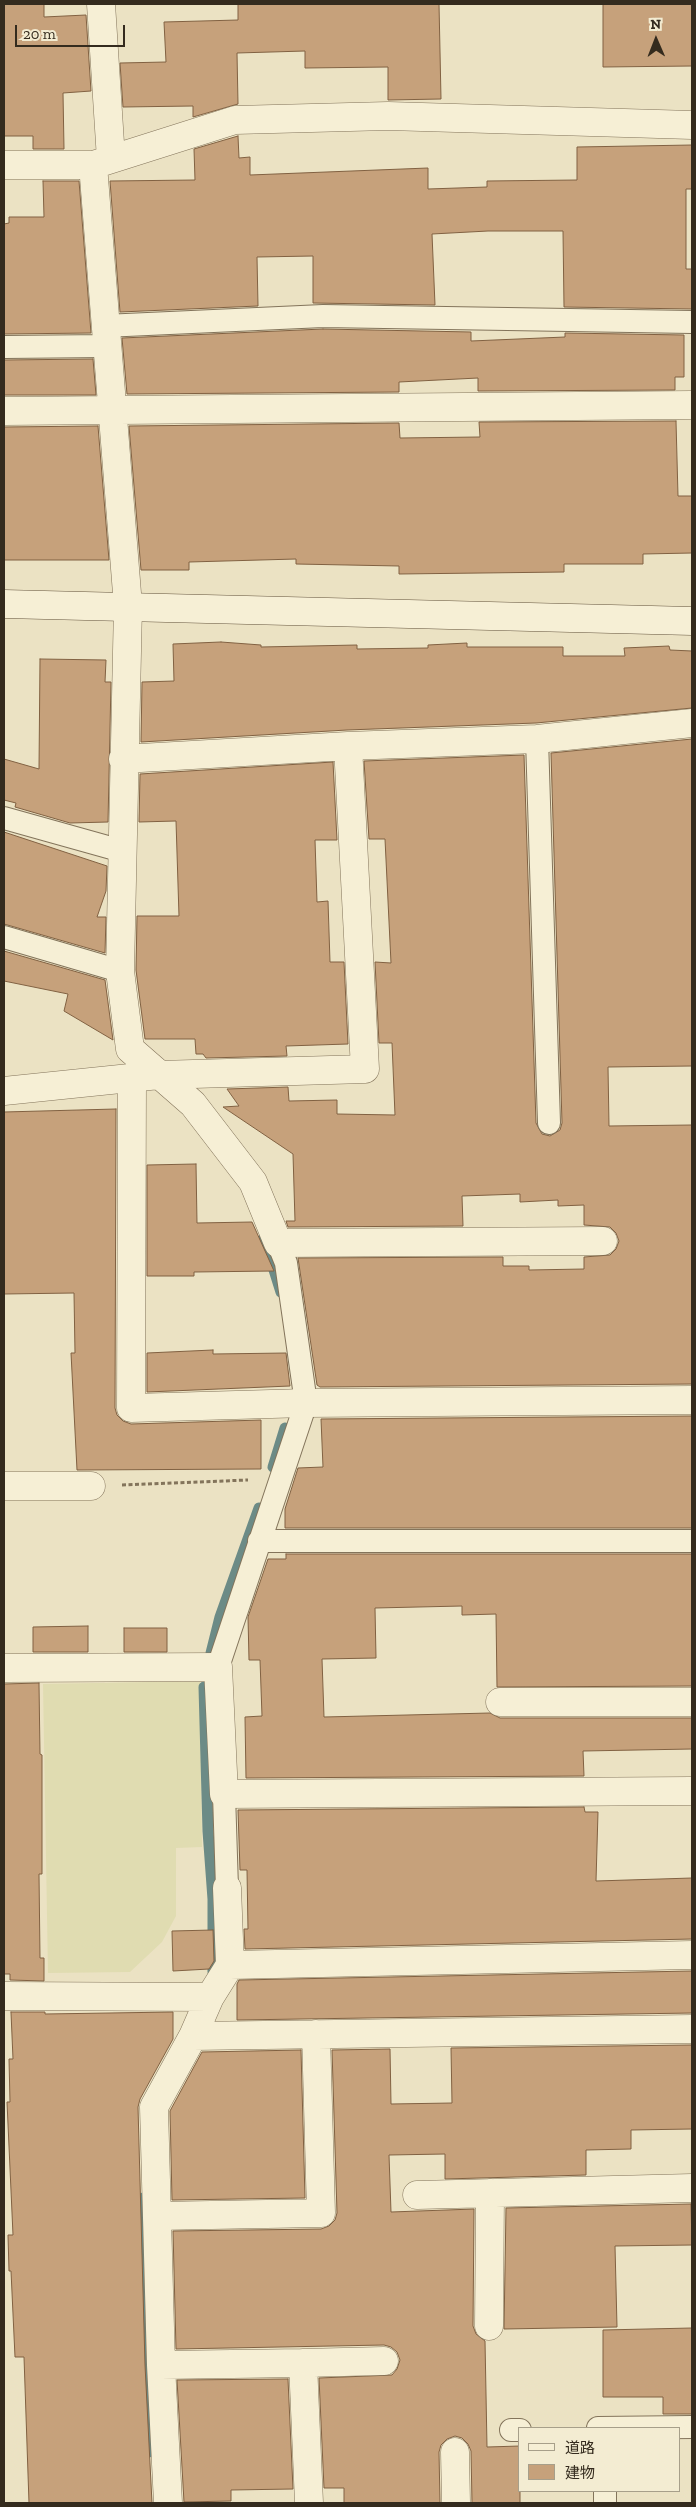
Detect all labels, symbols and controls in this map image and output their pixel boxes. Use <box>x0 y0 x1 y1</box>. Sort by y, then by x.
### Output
scale bar <box>18 15 128 47</box>
north arrow <box>631 15 681 65</box>
text: N <box>650 16 661 33</box>
text: 20 m <box>23 25 56 43</box>
legend <box>518 2427 681 2492</box>
text: 道路 <box>565 2439 595 2457</box>
text: 建物 <box>565 2464 595 2482</box>

